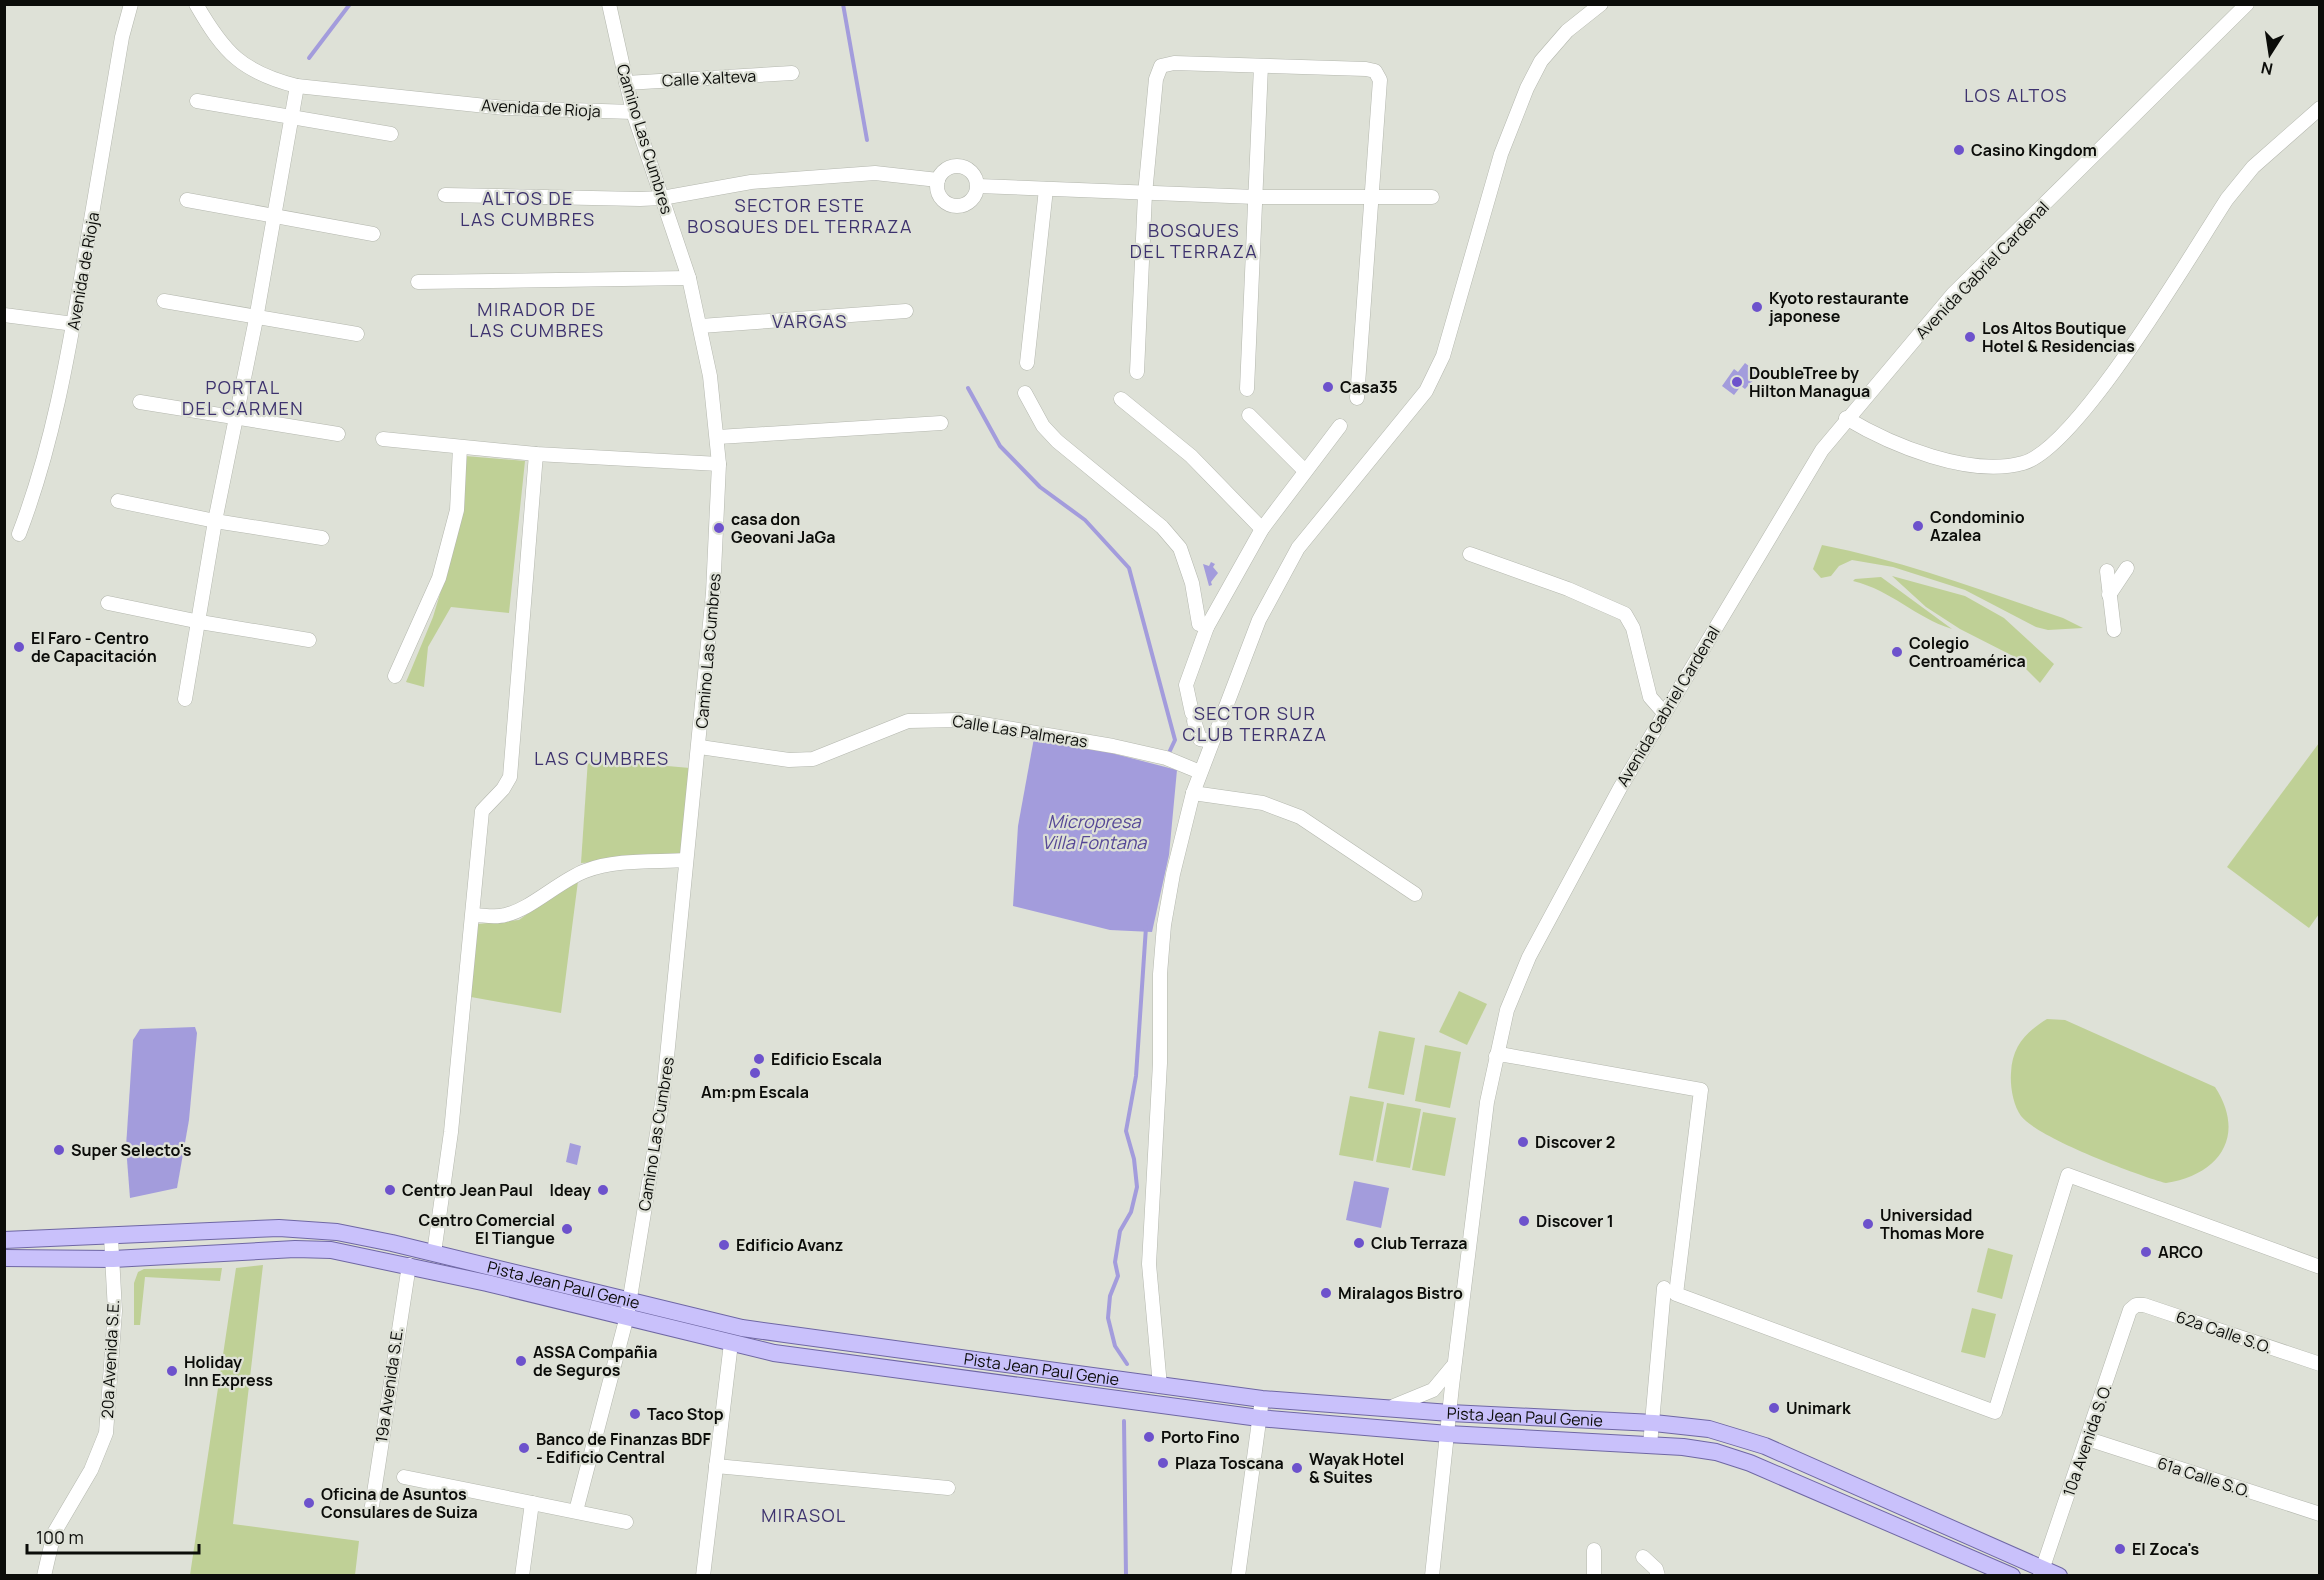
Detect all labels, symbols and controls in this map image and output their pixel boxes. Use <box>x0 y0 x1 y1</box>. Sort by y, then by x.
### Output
north arrow <box>2240 24 2300 84</box>
text: N <box>2259 57 2275 81</box>
street label: Camino Las Cumbres <box>612 61 678 217</box>
street label: Calle Xalteva <box>661 65 757 91</box>
district label: LOS ALTOS <box>1964 83 2068 107</box>
street label: Avenida de Rioja <box>481 94 601 122</box>
place label: Casino Kingdom <box>1971 139 2097 161</box>
marker: Casino Kingdom <box>1952 143 1966 157</box>
district label: ALTOS DE LAS CUMBRES <box>460 186 596 231</box>
district label: SECTOR ESTE BOSQUES DEL TERRAZA <box>687 193 913 238</box>
street label: Avenida Gabriel Cardenal <box>1910 196 2054 344</box>
street label: Avenida de Rioja <box>62 210 104 332</box>
district label: BOSQUES DEL TERRAZA <box>1130 218 1258 263</box>
place label: Kyoto restaurante japonese <box>1768 287 1909 327</box>
district label: MIRADOR DE LAS CUMBRES <box>469 297 605 342</box>
marker: Kyoto restaurante japonese <box>1750 300 1764 314</box>
district label: VARGAS <box>772 309 848 333</box>
place label: Los Altos Boutique Hotel & Residencias <box>1982 317 2135 357</box>
marker: Los Altos Boutique Hotel & Residencias <box>1963 330 1977 344</box>
place label: DoubleTree by Hilton Managua <box>1749 362 1870 402</box>
district label: PORTAL DEL CARMEN <box>182 375 304 420</box>
marker: DoubleTree by Hilton Managua <box>1730 375 1744 389</box>
place label: Casa35 <box>1340 376 1398 398</box>
marker: Casa35 <box>1321 380 1335 394</box>
place label: Condominio Azalea <box>1930 506 2025 546</box>
place label: casa don Geovani JaGa <box>731 508 835 548</box>
marker: Condominio Azalea <box>1911 519 1925 533</box>
marker: casa don Geovani JaGa <box>712 521 726 535</box>
street label: Camino Las Cumbres <box>690 572 726 730</box>
street label: Avenida Gabriel Cardenal <box>1611 622 1725 790</box>
place label: El Faro - Centro de Capacitación <box>31 627 157 667</box>
place label: Colegio Centroamérica <box>1909 632 2026 672</box>
marker: El Faro - Centro de Capacitación <box>12 640 26 654</box>
marker: Colegio Centroamérica <box>1890 645 1904 659</box>
district label: SECTOR SUR CLUB TERRAZA <box>1183 701 1327 746</box>
street label: Calle Las Palmeras <box>951 709 1089 753</box>
district label: LAS CUMBRES <box>534 746 670 770</box>
water label: Micropresa Villa Fontana <box>1042 809 1147 854</box>
place label: Edificio Escala <box>771 1048 882 1070</box>
marker: Edificio Escala <box>752 1052 766 1066</box>
street label: Camino Las Cumbres <box>633 1055 679 1213</box>
marker: Am:pm Escala <box>748 1066 762 1080</box>
place label: Am:pm Escala <box>701 1081 809 1103</box>
place label: Discover 2 <box>1535 1131 1615 1153</box>
marker: Discover 2 <box>1516 1135 1530 1149</box>
place label: Super Selecto's <box>71 1139 192 1161</box>
marker: Super Selecto's <box>52 1143 66 1157</box>
place label: Centro Jean Paul <box>402 1179 533 1201</box>
place label: Ideay <box>549 1179 591 1201</box>
marker: Centro Jean Paul <box>383 1183 397 1197</box>
marker: Ideay <box>596 1183 610 1197</box>
place label: Universidad Thomas More <box>1880 1204 1985 1244</box>
place label: Centro Comercial El Tiangue <box>419 1209 555 1249</box>
place label: Discover 1 <box>1536 1210 1614 1232</box>
marker: Discover 1 <box>1517 1214 1531 1228</box>
marker: Universidad Thomas More <box>1861 1217 1875 1231</box>
marker: Centro Comercial El Tiangue <box>560 1222 574 1236</box>
place label: Club Terraza <box>1371 1232 1467 1254</box>
place label: Edificio Avanz <box>736 1234 843 1256</box>
marker: Club Terraza <box>1352 1236 1366 1250</box>
marker: Edificio Avanz <box>717 1238 731 1252</box>
place label: ARCO <box>2158 1241 2203 1263</box>
marker: ARCO <box>2139 1245 2153 1259</box>
street label: Pista Jean Paul Genie <box>485 1256 642 1314</box>
place label: Miralagos Bistro <box>1338 1282 1463 1304</box>
marker: Miralagos Bistro <box>1319 1286 1333 1300</box>
street label: 20a Avenida S.E. <box>96 1299 124 1419</box>
street label: 62a Calle S.O. <box>2173 1305 2275 1359</box>
street label: 19a Avenida S.E. <box>370 1326 408 1444</box>
place label: ASSA Compañia de Seguros <box>533 1341 658 1381</box>
street label: Pista Jean Paul Genie <box>963 1348 1120 1390</box>
place label: Holiday Inn Express <box>184 1351 273 1391</box>
marker: ASSA Compañia de Seguros <box>514 1354 528 1368</box>
marker: Holiday Inn Express <box>165 1364 179 1378</box>
street label: 10a Avenida S.O. <box>2057 1381 2117 1499</box>
place label: Unimark <box>1786 1397 1851 1419</box>
marker: Unimark <box>1767 1401 1781 1415</box>
street label: Pista Jean Paul Genie <box>1446 1402 1603 1431</box>
place label: Taco Stop <box>647 1403 724 1425</box>
marker: Taco Stop <box>628 1407 642 1421</box>
place label: Porto Fino <box>1161 1426 1240 1448</box>
place label: Banco de Finanzas BDF - Edificio Central <box>536 1428 711 1468</box>
marker: Porto Fino <box>1142 1430 1156 1444</box>
marker: Banco de Finanzas BDF - Edificio Central <box>517 1441 531 1455</box>
place label: Wayak Hotel & Suites <box>1309 1448 1404 1488</box>
place label: Plaza Toscana <box>1175 1452 1284 1474</box>
street label: 61a Calle S.O. <box>2155 1452 2253 1502</box>
marker: Plaza Toscana <box>1156 1456 1170 1470</box>
marker: Wayak Hotel & Suites <box>1290 1461 1304 1475</box>
place label: Oficina de Asuntos Consulares de Suiza <box>321 1483 478 1523</box>
marker: Oficina de Asuntos Consulares de Suiza <box>302 1496 316 1510</box>
district label: MIRASOL <box>761 1503 847 1527</box>
scale bar <box>27 1517 200 1555</box>
text: 100 m <box>36 1525 84 1549</box>
place label: El Zoca's <box>2132 1538 2199 1560</box>
marker: El Zoca's <box>2113 1542 2127 1556</box>

